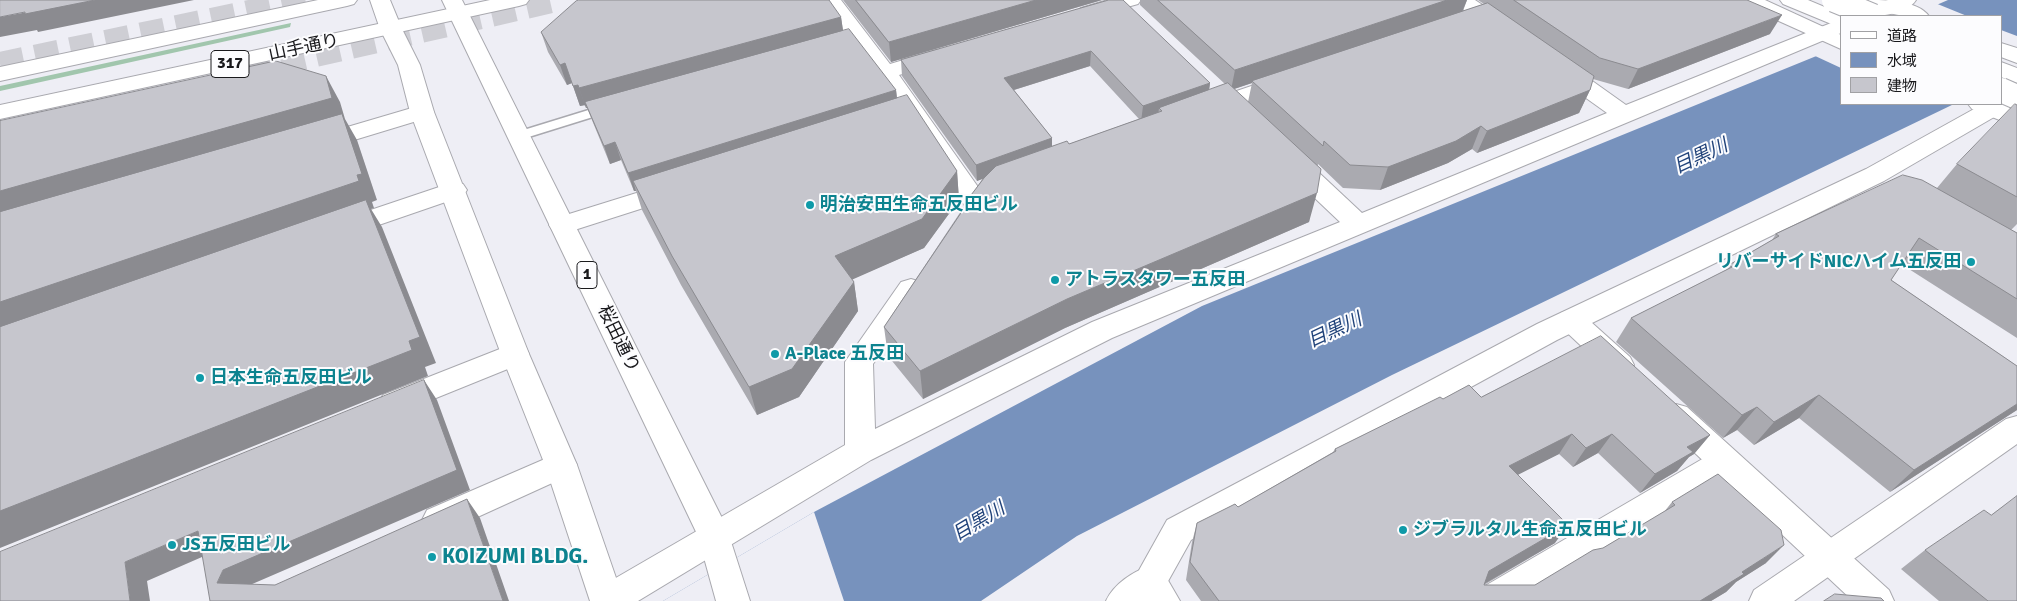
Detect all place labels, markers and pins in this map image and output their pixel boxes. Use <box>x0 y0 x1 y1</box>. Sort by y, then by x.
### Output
place label: 明治安田生命五反田ビル <box>820 194 1018 216</box>
marker: 明治安田生命五反田ビル <box>804 199 816 211</box>
place label: リバーサイドNICハイム五反田 <box>1716 251 1961 273</box>
marker: リバーサイドNICハイム五反田 <box>1965 256 1977 268</box>
place label: アトラスタワー五反田 <box>1065 269 1245 291</box>
marker: アトラスタワー五反田 <box>1049 274 1061 286</box>
place label: A-Place 五反田 <box>785 343 904 365</box>
marker: A-Place 五反田 <box>769 348 781 360</box>
place label: 日本生命五反田ビル <box>210 367 372 389</box>
marker: 日本生命五反田ビル <box>194 372 206 384</box>
place label: ジブラルタル生命五反田ビル <box>1413 519 1647 541</box>
marker: ジブラルタル生命五反田ビル <box>1397 524 1409 536</box>
place label: JS五反田ビル <box>182 534 291 556</box>
marker: JS五反田ビル <box>166 539 178 551</box>
place label: KOIZUMI BLDG. <box>442 544 588 570</box>
marker: KOIZUMI BLDG. <box>426 551 438 563</box>

